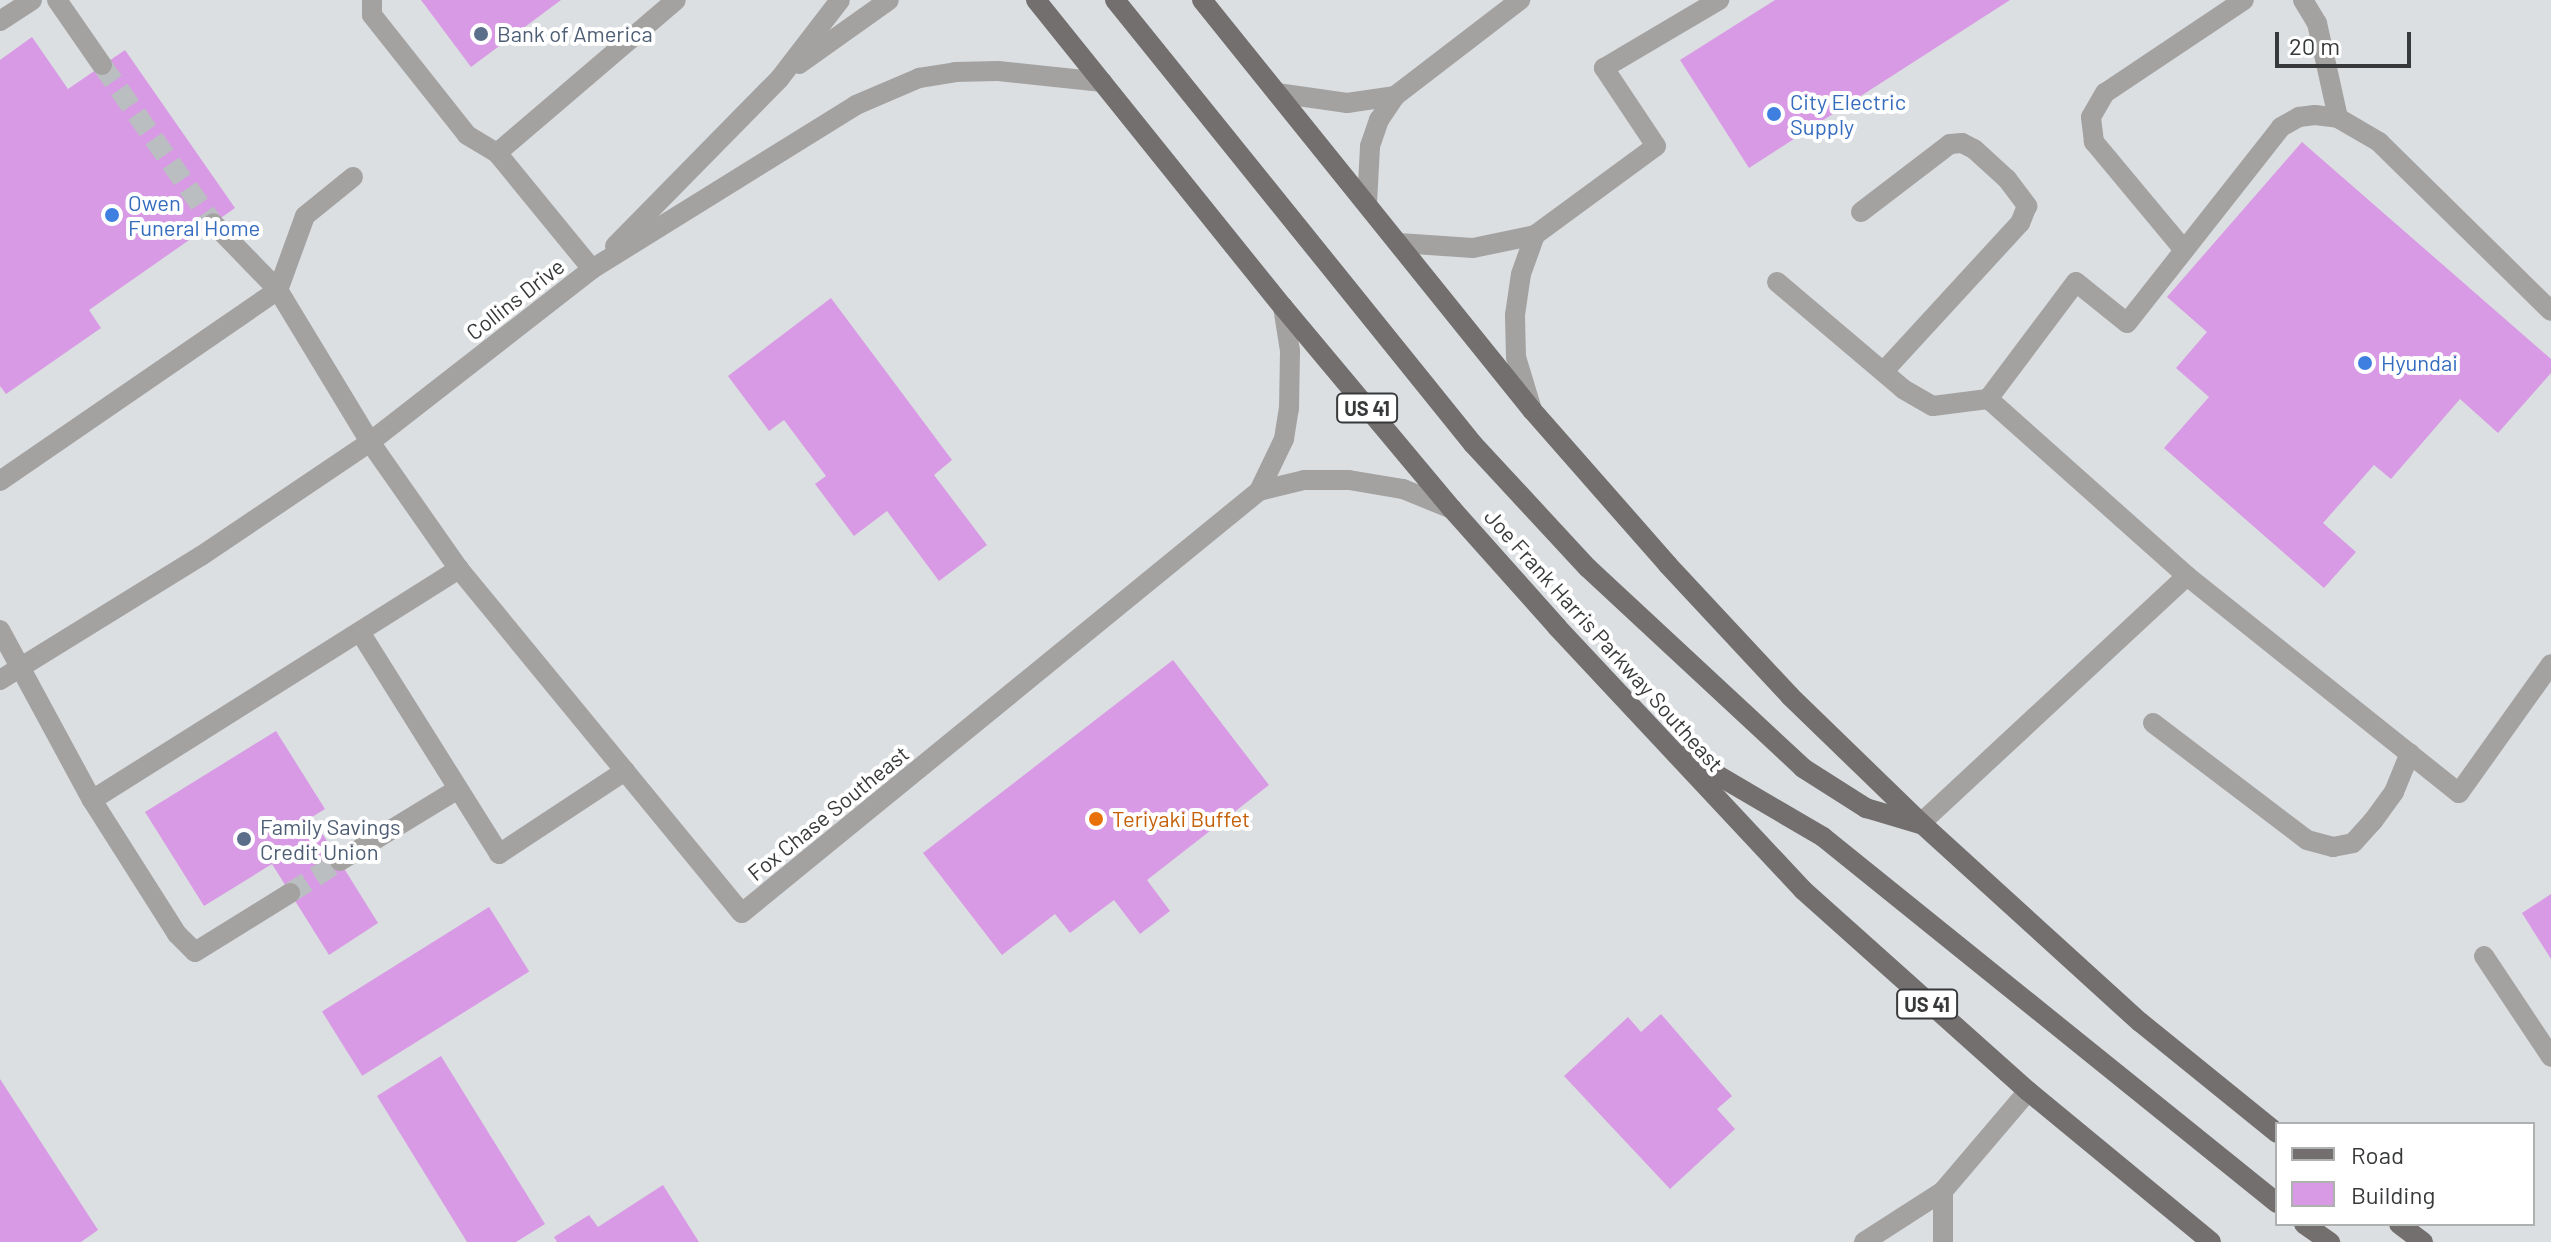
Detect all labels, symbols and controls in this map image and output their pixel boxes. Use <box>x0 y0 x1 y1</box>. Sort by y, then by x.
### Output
scale bar <box>2279 16 2415 66</box>
place label: Bank of America <box>497 21 653 47</box>
marker: Bank of America <box>472 25 490 43</box>
text: 20 m <box>2289 31 2340 60</box>
place label: City Electric Supply <box>1790 88 1906 140</box>
marker: City Electric Supply <box>1765 105 1783 123</box>
place label: Owen Funeral Home <box>128 189 260 240</box>
marker: Owen Funeral Home <box>103 206 121 224</box>
street label: Collins Drive <box>461 253 569 345</box>
place label: Hyundai <box>2381 350 2458 376</box>
marker: Hyundai <box>2356 354 2374 372</box>
road number: US 41 <box>1335 392 1399 424</box>
street label: Joe Frank Harris Parkway Southeast <box>1479 503 1729 777</box>
street label: Fox Chase Southeast <box>742 740 914 886</box>
place label: Teriyaki Buffet <box>1112 806 1250 832</box>
marker: Teriyaki Buffet <box>1087 810 1105 828</box>
place label: Family Savings Credit Union <box>260 813 400 864</box>
marker: Family Savings Credit Union <box>235 830 253 848</box>
road number: US 41 <box>1895 988 1959 1020</box>
legend <box>2275 1122 2535 1226</box>
text: Road <box>2351 1140 2404 1169</box>
text: Building <box>2351 1180 2435 1209</box>

